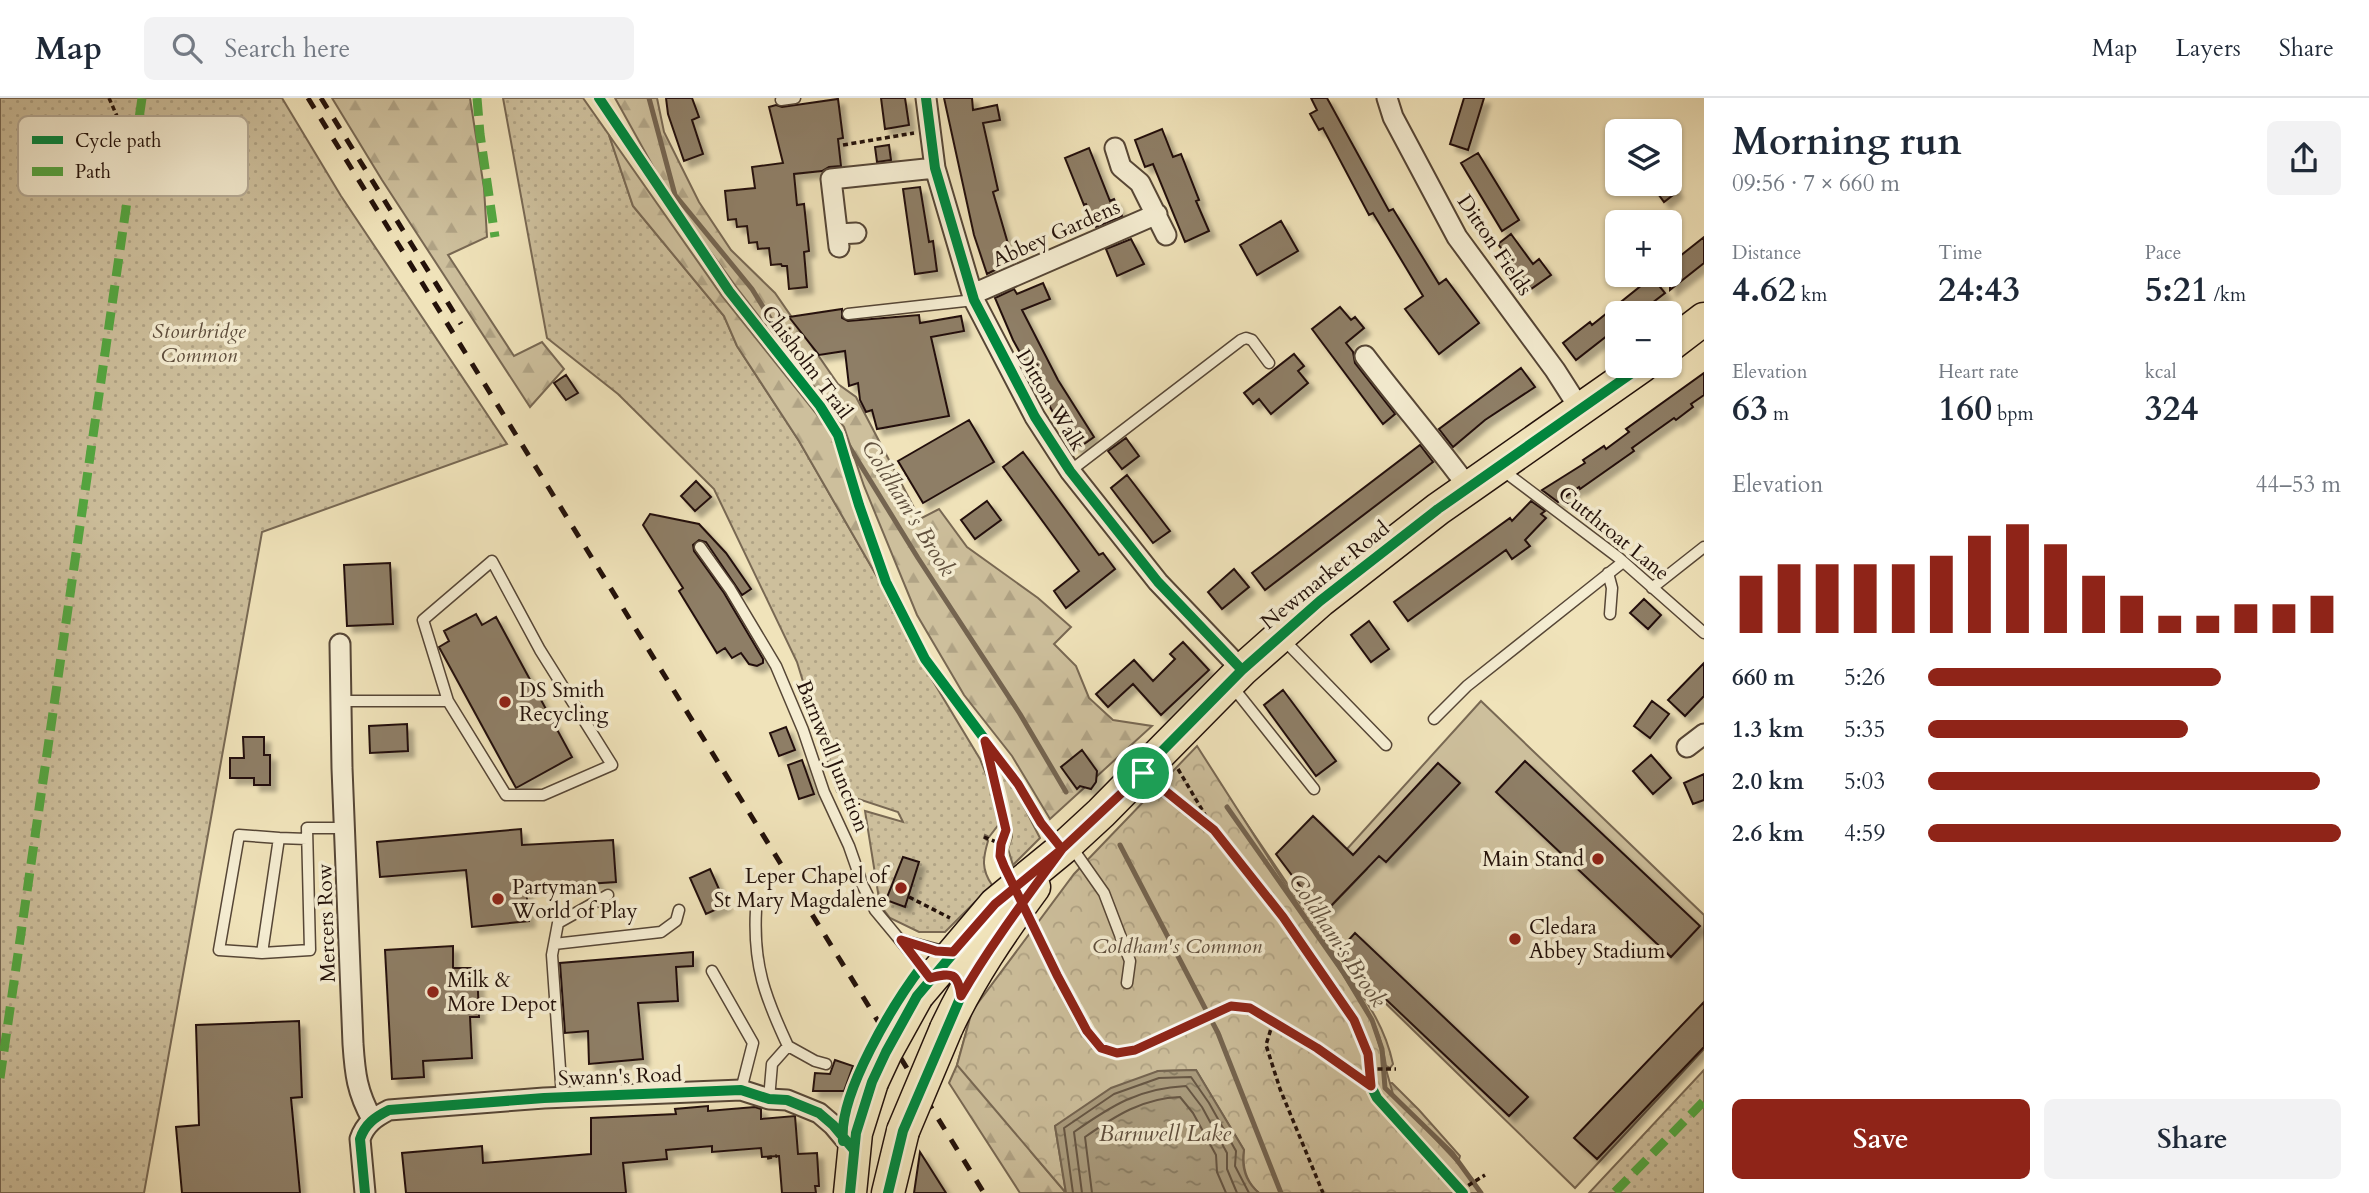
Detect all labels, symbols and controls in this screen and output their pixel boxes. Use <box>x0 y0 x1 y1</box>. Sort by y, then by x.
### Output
search box <box>144 17 634 80</box>
text: Map <box>35 26 102 71</box>
icon: search <box>168 29 206 67</box>
text: Search here <box>224 31 350 66</box>
text: Map <box>2092 32 2138 65</box>
text: Layers <box>2176 32 2241 65</box>
text: Share <box>2279 32 2334 65</box>
legend <box>18 116 248 196</box>
text: Morning run <box>1732 116 1962 168</box>
map controls <box>1605 119 1682 378</box>
button: layers <box>1605 119 1682 196</box>
button: share <box>2267 121 2341 195</box>
text: Cycle path <box>75 128 162 154</box>
text: Path <box>75 159 111 185</box>
text: 09:56 · 7 × 660 m <box>1732 168 1900 199</box>
street label: Ditton Fields <box>1450 189 1539 302</box>
street label: Abbey Gardens <box>988 192 1125 275</box>
button: + <box>1605 210 1682 287</box>
text: Distance <box>1732 240 1801 266</box>
text: Time <box>1938 240 1982 266</box>
text: Pace <box>2145 240 2181 266</box>
text: 4.62 <box>1732 266 1796 314</box>
text: 24:43 <box>1938 266 2020 314</box>
text: 5:21 <box>2145 266 2209 314</box>
text: km <box>1796 282 1827 308</box>
text: /km <box>2209 282 2246 308</box>
street label: Chisholm Trail <box>754 299 859 425</box>
button: − <box>1605 301 1682 378</box>
park label: Stourbridge Common <box>152 317 247 370</box>
street label: Ditton Walk <box>1009 344 1093 457</box>
text: Elevation <box>1732 359 1807 385</box>
text: Heart rate <box>1938 359 2019 385</box>
text: kcal <box>2145 359 2177 385</box>
text: 63 <box>1732 385 1768 433</box>
text: 160 <box>1938 385 1992 433</box>
text: 324 <box>2145 385 2198 433</box>
text: m <box>1768 401 1789 427</box>
text: bpm <box>1992 401 2034 427</box>
water label: Coldham's Brook <box>854 434 963 583</box>
text: Elevation <box>1732 469 1823 500</box>
text: 44–53 m <box>2256 469 2341 500</box>
street label: Cutthroat Lane <box>1552 479 1676 587</box>
street label: Newmarket Road <box>1255 514 1396 636</box>
text: 660 m <box>1732 662 1795 693</box>
text: 5:26 <box>1844 662 1885 693</box>
place label: DS Smith Recycling <box>519 676 609 729</box>
street label: Barnwell Junction <box>789 676 876 837</box>
marker: DS Smith Recycling <box>497 694 513 710</box>
text: 1.3 km <box>1732 714 1804 745</box>
text: 5:35 <box>1844 714 1885 745</box>
pin <box>1113 743 1173 803</box>
icon: arrive <box>1124 754 1162 792</box>
text: 2.0 km <box>1732 766 1804 797</box>
text: 5:03 <box>1844 766 1885 797</box>
text: 2.6 km <box>1732 818 1804 849</box>
text: 4:59 <box>1844 818 1885 849</box>
place label: Main Stand <box>1482 845 1584 874</box>
marker: Main Stand <box>1590 851 1606 867</box>
place label: Leper Chapel of St Mary Magdalene <box>714 862 891 915</box>
street label: Mercers Row <box>310 863 343 983</box>
water label: Coldham's Brook <box>1281 867 1394 1014</box>
place label: Partyman World of Play <box>511 873 638 926</box>
marker: Leper Chapel of St Mary Magdalene <box>893 880 909 896</box>
marker: Partyman World of Play <box>490 891 506 907</box>
place label: Cledara Abbey Stadium <box>1529 913 1666 966</box>
marker: Cledara Abbey Stadium <box>1507 931 1523 947</box>
park label: Coldham's Common <box>1092 932 1263 961</box>
place label: Milk & More Depot <box>447 966 557 1019</box>
marker: Milk & More Depot <box>425 984 441 1000</box>
street label: Swann's Road <box>558 1060 682 1093</box>
button: Save <box>1732 1099 2030 1179</box>
button: Share <box>2044 1099 2341 1179</box>
water label: Barnwell Lake <box>1099 1118 1231 1149</box>

